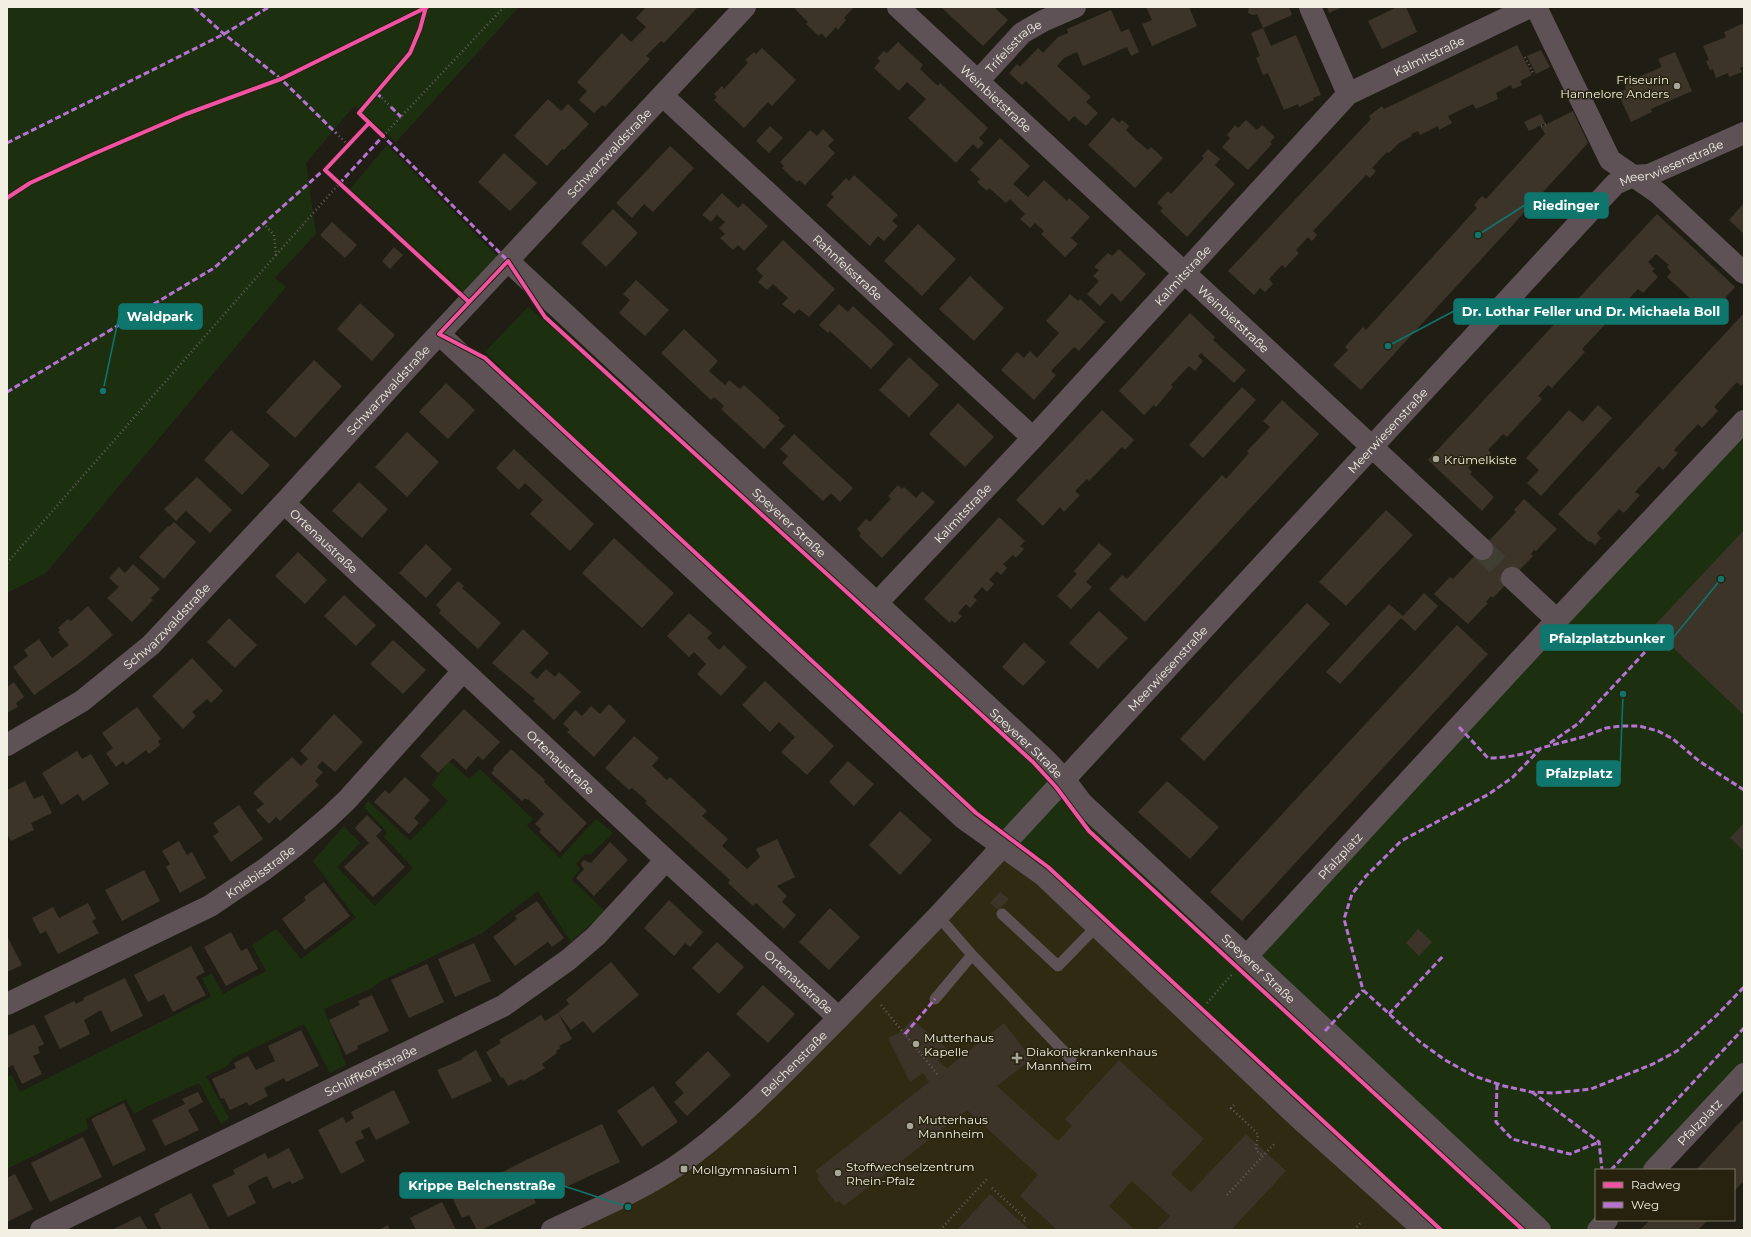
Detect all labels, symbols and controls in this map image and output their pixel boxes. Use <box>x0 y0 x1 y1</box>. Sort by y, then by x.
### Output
street label: Trifelsstraße <box>982 16 1044 76</box>
street label: Kalmitstraße <box>1391 32 1467 79</box>
street label: Weinbietstraße <box>957 61 1035 135</box>
place label: Friseurin Hannelore Anders <box>1560 72 1669 101</box>
marker: Friseurin Hannelore Anders <box>1672 81 1682 91</box>
street label: Schwarzwaldstraße <box>563 105 654 200</box>
street label: Meerwiesenstraße <box>1617 136 1725 189</box>
callout: Riedinger <box>1525 193 1608 218</box>
text: Riedinger <box>1533 197 1600 213</box>
street label: Rahnfelsstraße <box>810 231 886 303</box>
street label: Kalmitstraße <box>1151 242 1214 308</box>
street label: Weinbietstraße <box>1195 282 1273 355</box>
callout: Dr. Lothar Feller und Dr. Michaela Boll <box>1454 299 1728 324</box>
text: Dr. Lothar Feller und Dr. Michaela Boll <box>1462 303 1720 319</box>
callout: Waldpark <box>119 304 202 329</box>
text: Waldpark <box>127 308 194 324</box>
street label: Schwarzwaldstraße <box>343 342 433 438</box>
street label: Meerwiesenstraße <box>1344 385 1430 476</box>
place label: Krümelkiste <box>1444 452 1517 467</box>
marker: Krümelkiste <box>1431 454 1441 464</box>
street label: Kalmitstraße <box>930 480 994 546</box>
street label: Speyerer Straße <box>750 484 830 560</box>
street label: Ortenaustraße <box>287 505 361 576</box>
street label: Schwarzwaldstraße <box>120 580 213 672</box>
street label: Meerwiesenstraße <box>1124 622 1210 714</box>
callout: Pfalzplatzbunker <box>1541 625 1673 650</box>
text: Pfalzplatzbunker <box>1549 630 1665 646</box>
street label: Speyerer Straße <box>987 705 1066 781</box>
street label: Ortenaustraße <box>524 726 598 797</box>
callout: Pfalzplatz <box>1537 761 1620 786</box>
text: Pfalzplatz <box>1545 765 1613 781</box>
street label: Pfalzplatz <box>1314 829 1365 882</box>
street label: Kniebisstraße <box>222 842 297 901</box>
street label: Speyerer Straße <box>1219 930 1299 1006</box>
street label: Ortenaustraße <box>762 946 836 1017</box>
street label: Belchenstraße <box>757 1027 830 1099</box>
place label: Mutterhaus Kapelle <box>924 1030 994 1059</box>
marker: Mutterhaus Kapelle <box>911 1039 921 1049</box>
street label: Schliffkopfstraße <box>322 1042 419 1099</box>
place label: Diakoniekrankenhaus Mannheim <box>1026 1044 1157 1073</box>
marker: Diakoniekrankenhaus Mannheim <box>1011 1052 1023 1064</box>
street label: Pfalzplatz <box>1674 1095 1725 1148</box>
place label: Mutterhaus Mannheim <box>918 1112 988 1141</box>
marker: Mutterhaus Mannheim <box>905 1121 915 1131</box>
place label: Stoffwechselzentrum Rhein-Pfalz <box>846 1159 974 1188</box>
place label: Mollgymnasium 1 <box>692 1162 797 1177</box>
marker: Mollgymnasium 1 <box>679 1164 689 1174</box>
marker: Stoffwechselzentrum Rhein-Pfalz <box>833 1168 843 1178</box>
legend <box>1595 1169 1735 1221</box>
callout: Krippe Belchenstraße <box>400 1173 564 1198</box>
text: Krippe Belchenstraße <box>408 1177 556 1193</box>
text: Radweg <box>1631 1177 1681 1192</box>
text: Weg <box>1631 1197 1659 1212</box>

